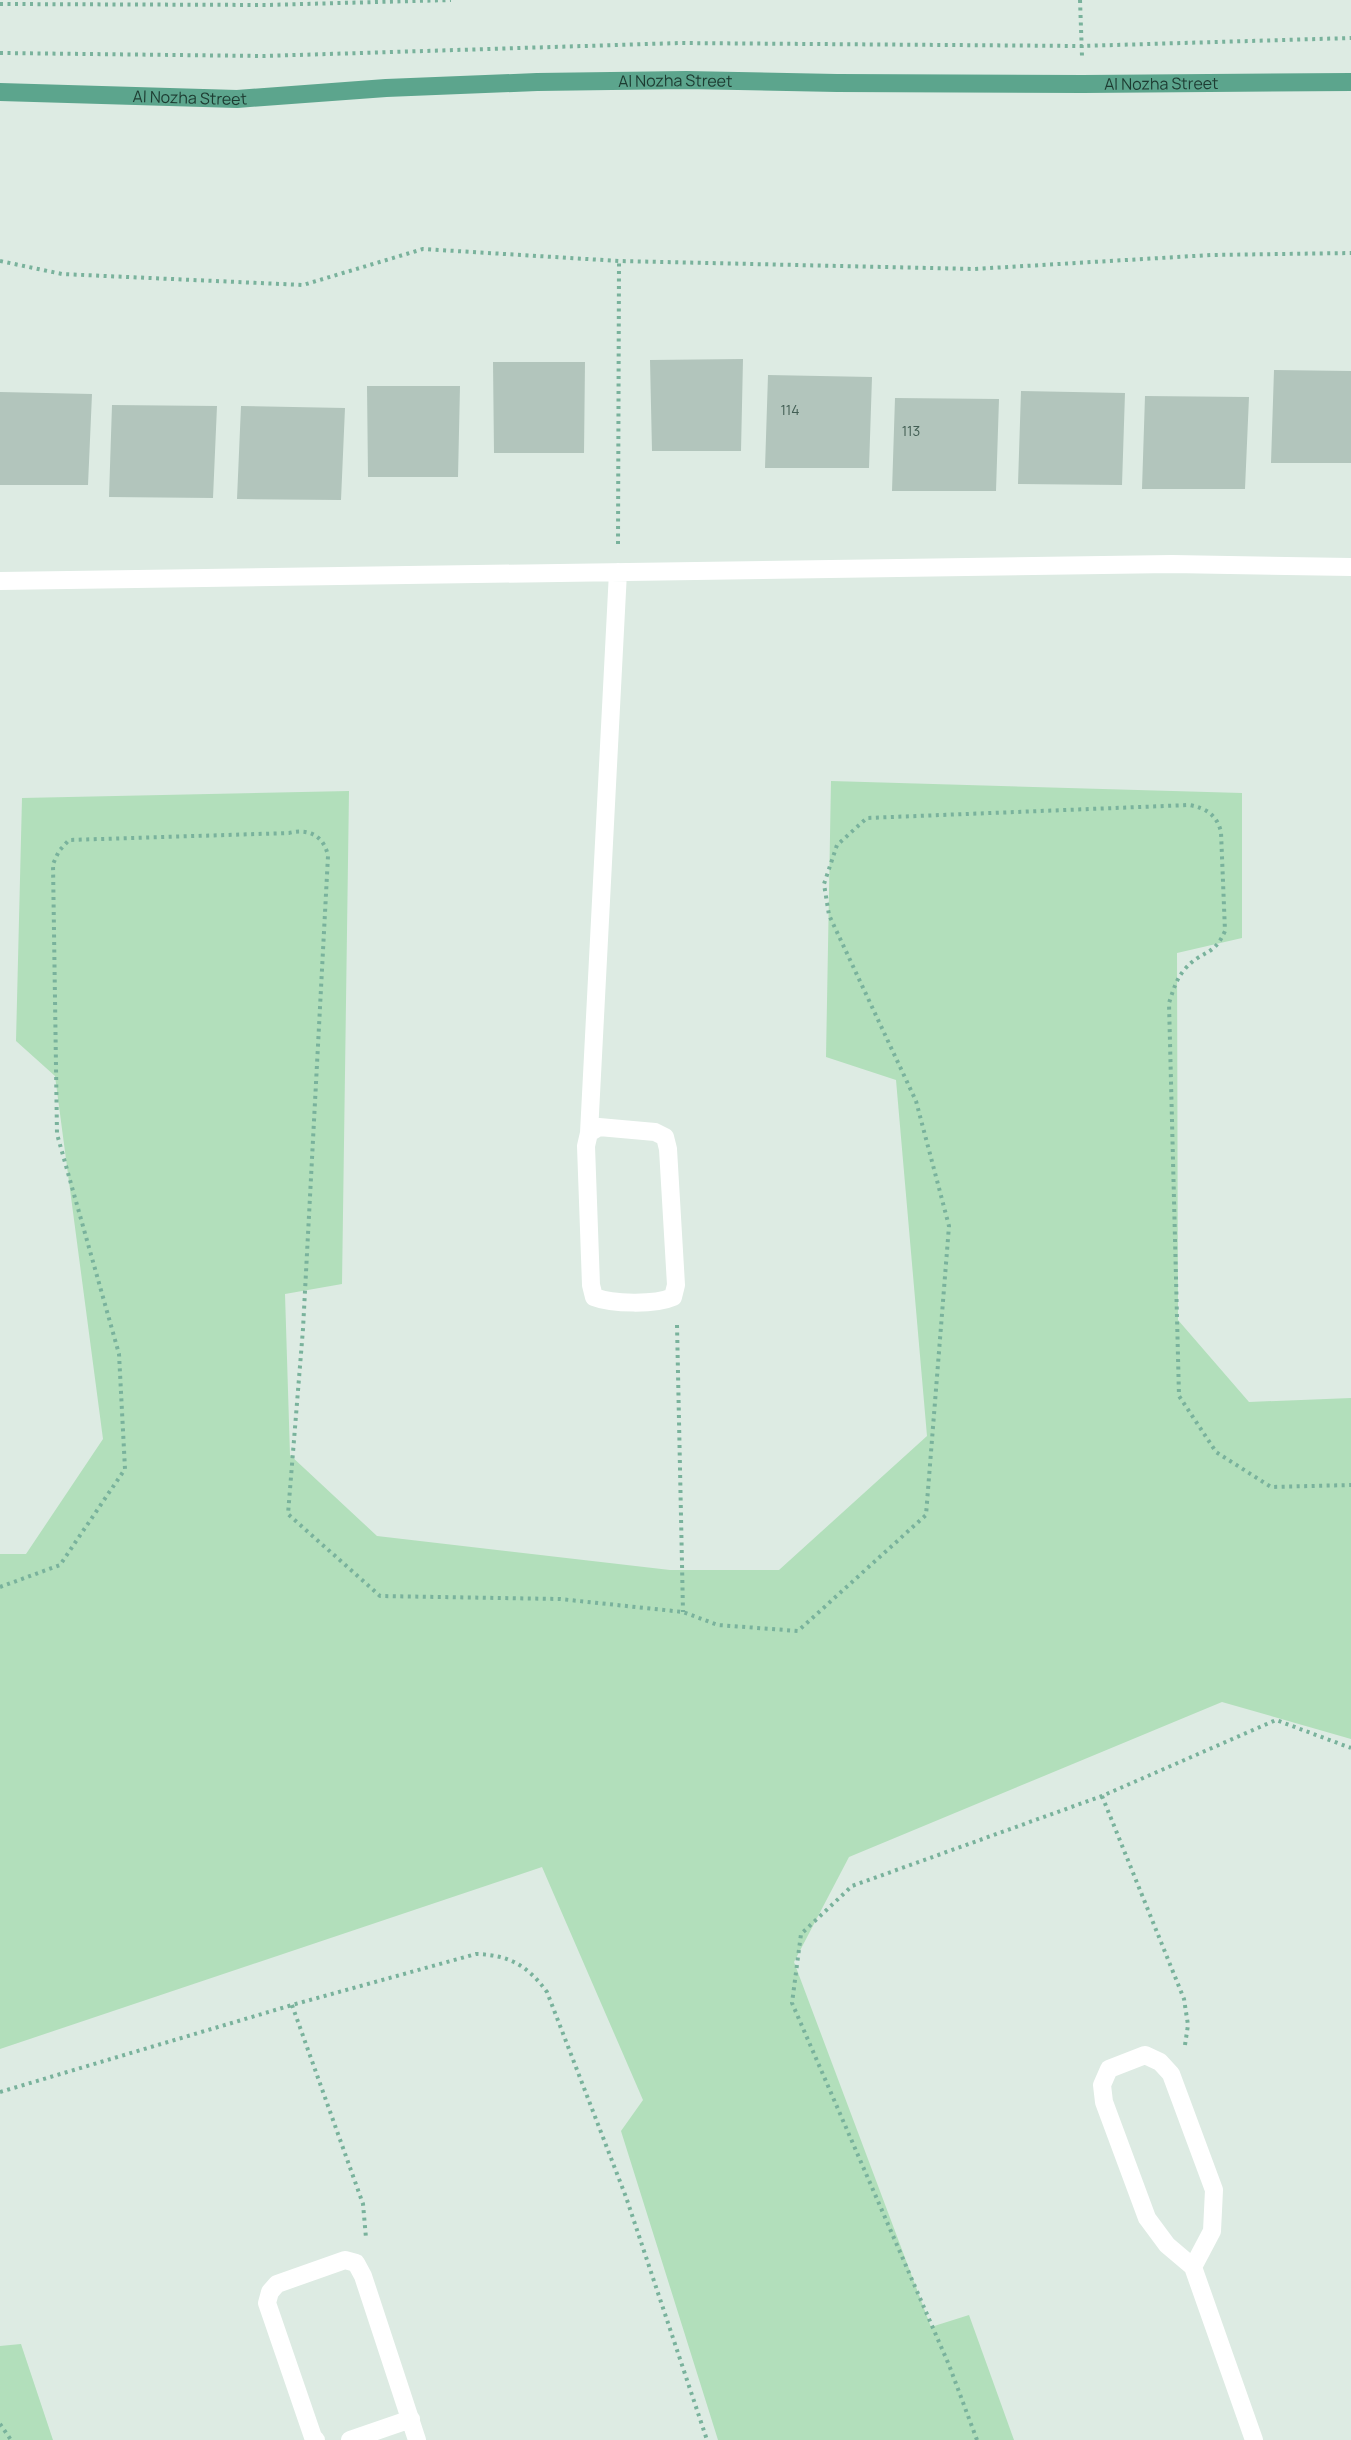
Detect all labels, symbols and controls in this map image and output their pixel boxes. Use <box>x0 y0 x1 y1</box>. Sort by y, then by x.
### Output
street label: Al Nozha Street <box>618 69 733 92</box>
street label: Al Nozha Street <box>1104 72 1219 95</box>
street label: Al Nozha Street <box>132 85 248 110</box>
house number: 114 <box>780 400 800 419</box>
house number: 113 <box>902 421 920 440</box>

